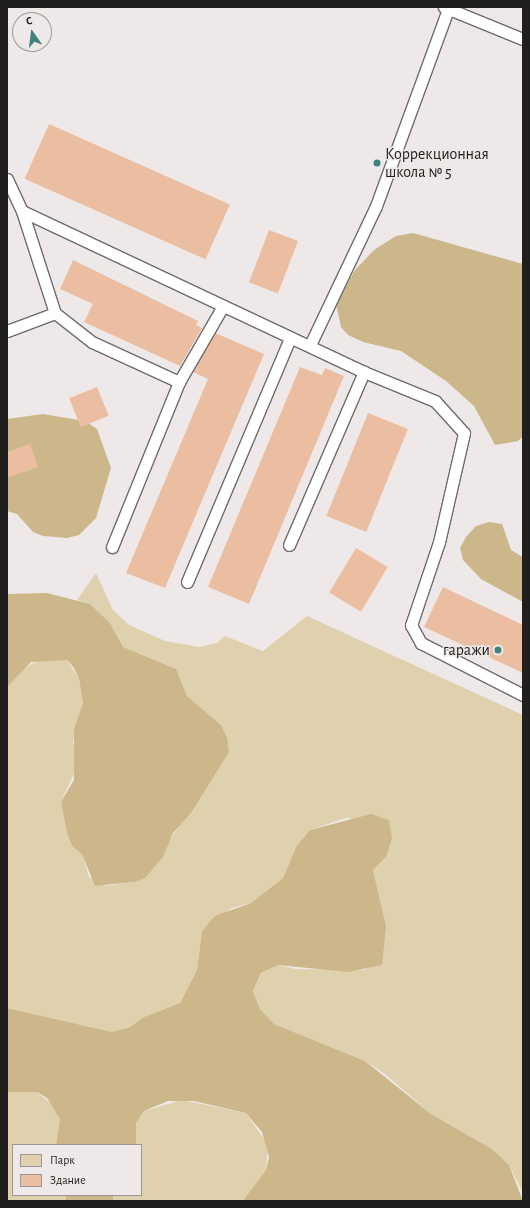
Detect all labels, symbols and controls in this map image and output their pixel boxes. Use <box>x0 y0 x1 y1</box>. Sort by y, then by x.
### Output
north arrow <box>12 12 52 52</box>
text: С <box>25 15 34 27</box>
place label: Коррекционная школа № 5 <box>385 144 489 182</box>
marker: Коррекционная школа № 5 <box>372 158 382 168</box>
place label: гаражи <box>443 640 490 660</box>
marker: гаражи <box>493 645 503 655</box>
legend <box>12 1144 142 1196</box>
text: Парк <box>50 1154 75 1166</box>
text: Здание <box>50 1174 86 1186</box>

